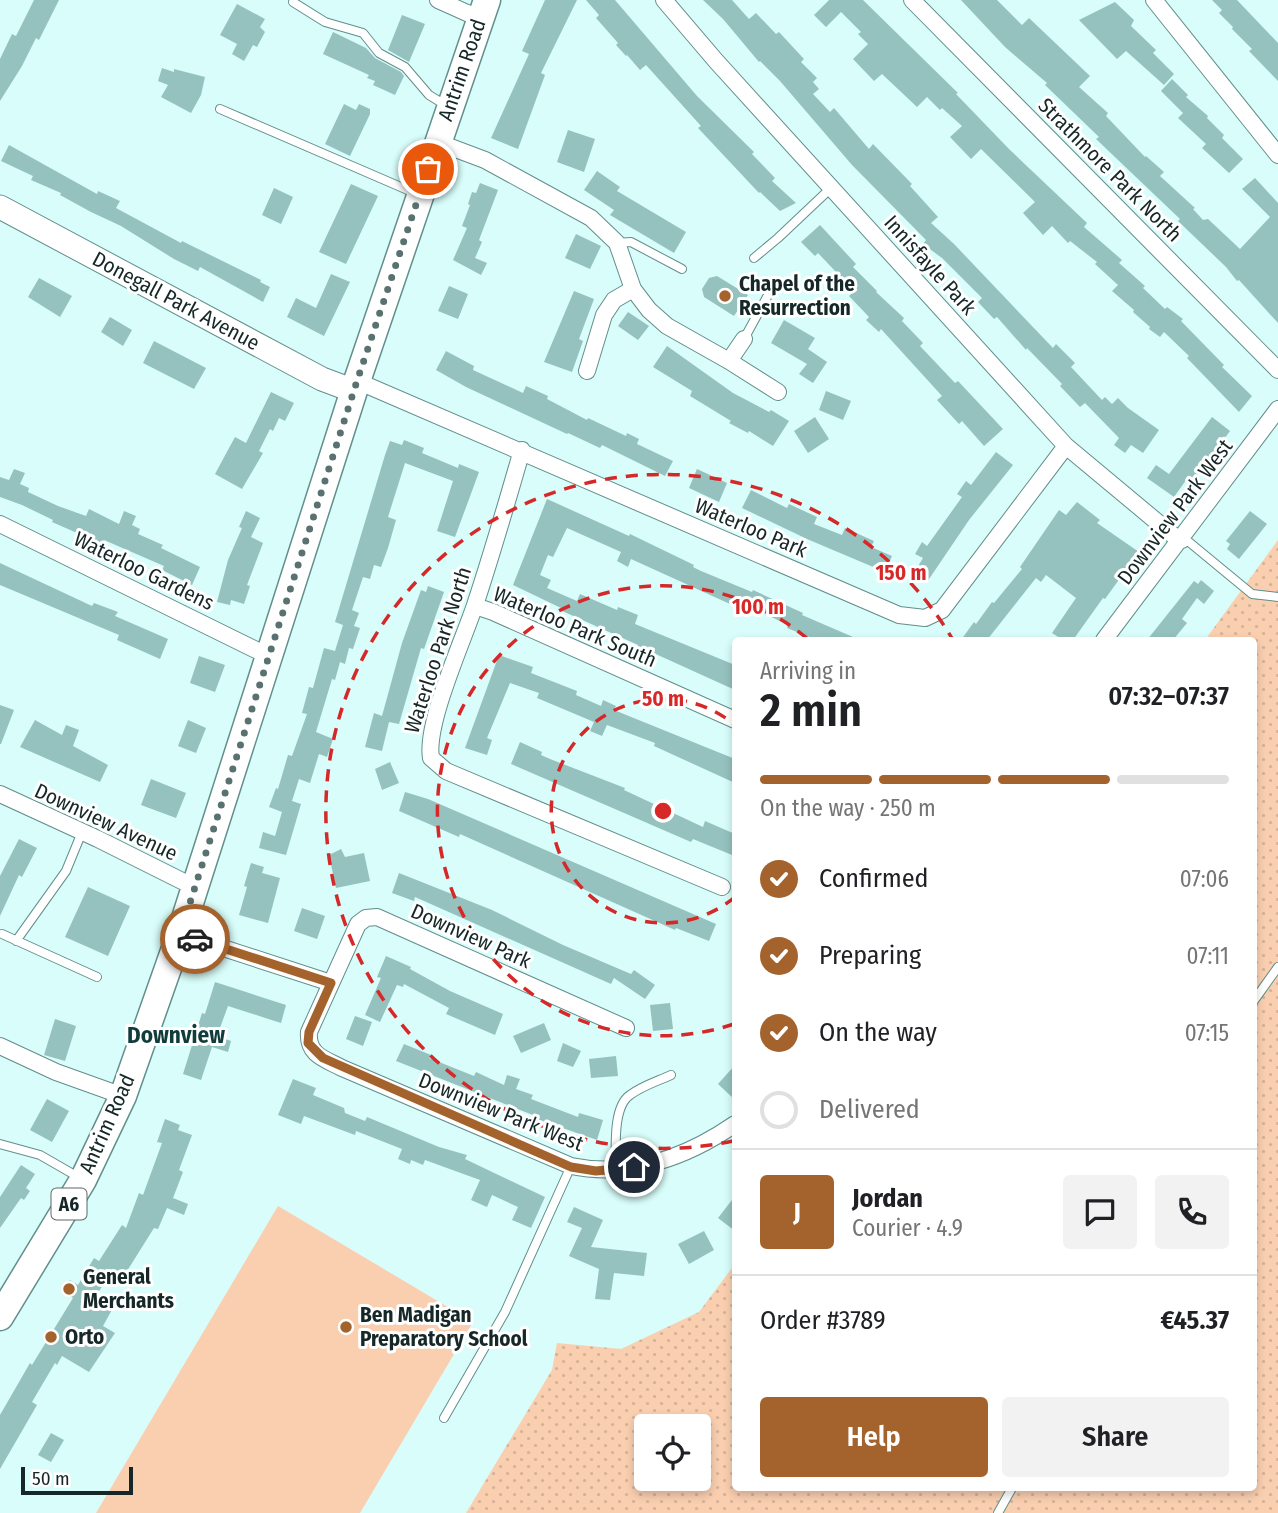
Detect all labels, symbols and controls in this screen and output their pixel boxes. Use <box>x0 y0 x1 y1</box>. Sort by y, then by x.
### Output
street label: Antrim Road <box>432 16 492 124</box>
street label: Strathmore Park North <box>1033 93 1187 247</box>
pin <box>398 139 458 199</box>
icon: bag <box>409 150 447 188</box>
street label: Innisfayle Park <box>878 210 982 320</box>
street label: Donegall Park Avenue <box>88 246 264 356</box>
place label: Chapel of the Resurrection <box>739 271 855 321</box>
marker: Chapel of the Resurrection <box>717 288 733 304</box>
street label: Downview Park West <box>1112 434 1238 590</box>
street label: Waterloo Park <box>691 493 811 563</box>
street label: Waterloo Gardens <box>70 526 218 616</box>
text: 150 m <box>875 560 927 586</box>
street label: Waterloo Park North <box>399 564 477 736</box>
street label: Waterloo Park South <box>489 581 661 673</box>
text: 100 m <box>732 594 784 620</box>
text: Arriving in <box>760 657 856 685</box>
text: 07:32–07:37 <box>1108 681 1229 712</box>
text: 2 min <box>760 683 862 738</box>
text: 50 m <box>642 686 684 712</box>
street label: Downview Avenue <box>30 778 182 866</box>
text: On the way · 250 m <box>760 794 936 822</box>
centre of rings <box>651 799 675 823</box>
icon: check <box>760 860 798 898</box>
text: Confirmed <box>819 863 929 894</box>
text: 07:06 <box>1180 865 1229 893</box>
street label: Downview Park <box>407 898 535 974</box>
courier <box>160 904 230 974</box>
icon: car <box>176 920 214 958</box>
icon: check <box>760 937 798 975</box>
text: Preparing <box>819 940 921 971</box>
text: 07:11 <box>1187 942 1229 970</box>
icon: check <box>760 1014 798 1052</box>
text: On the way <box>819 1017 937 1048</box>
text: 07:15 <box>1185 1019 1229 1047</box>
district label: Downview <box>127 1021 225 1049</box>
street label: Downview Park West <box>415 1067 587 1157</box>
street label: Antrim Road <box>74 1070 140 1178</box>
text: Delivered <box>819 1094 920 1125</box>
pin <box>604 1137 664 1197</box>
icon: home <box>615 1148 653 1186</box>
button: chat <box>1063 1175 1137 1249</box>
button: phone <box>1155 1175 1229 1249</box>
text: Jordan <box>852 1183 923 1214</box>
road number: A6 <box>52 1188 86 1220</box>
text: J <box>793 1197 801 1228</box>
text: Courier · 4.9 <box>852 1214 963 1242</box>
place label: General Merchants <box>83 1264 174 1314</box>
marker: General Merchants <box>61 1281 77 1297</box>
place label: Ben Madigan Preparatory School <box>360 1302 528 1352</box>
text: Order #3789 <box>760 1305 886 1336</box>
text: €45.37 <box>1160 1305 1229 1336</box>
marker: Ben Madigan Preparatory School <box>338 1319 354 1335</box>
place label: Orto <box>65 1324 104 1350</box>
marker: Orto <box>43 1329 59 1345</box>
button: Help <box>760 1397 988 1477</box>
button: Share <box>1002 1397 1229 1477</box>
map controls <box>634 1414 711 1491</box>
button: locate <box>634 1414 711 1491</box>
scale bar <box>21 1464 133 1496</box>
text: 50 m <box>32 1467 70 1490</box>

